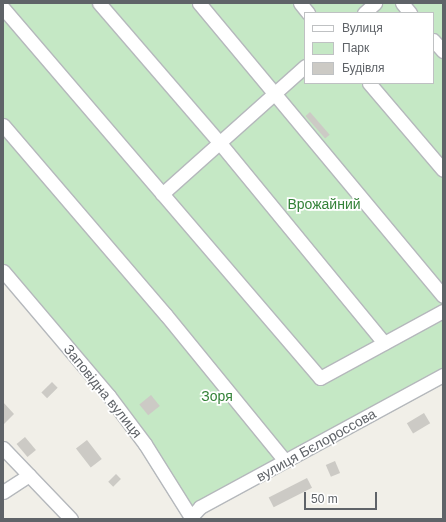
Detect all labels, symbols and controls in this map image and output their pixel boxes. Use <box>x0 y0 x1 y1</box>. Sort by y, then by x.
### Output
legend <box>304 12 434 84</box>
text: Вулиця <box>342 21 383 35</box>
text: Парк <box>342 41 369 55</box>
text: Будівля <box>342 61 384 75</box>
park label: Врожайний <box>287 196 361 212</box>
street label: Заповідна вулиця <box>60 341 146 441</box>
park label: Зоря <box>201 388 233 404</box>
street label: вулиця Бєлороссова <box>253 405 379 485</box>
scale bar <box>306 484 379 510</box>
text: 50 m <box>311 492 338 506</box>

